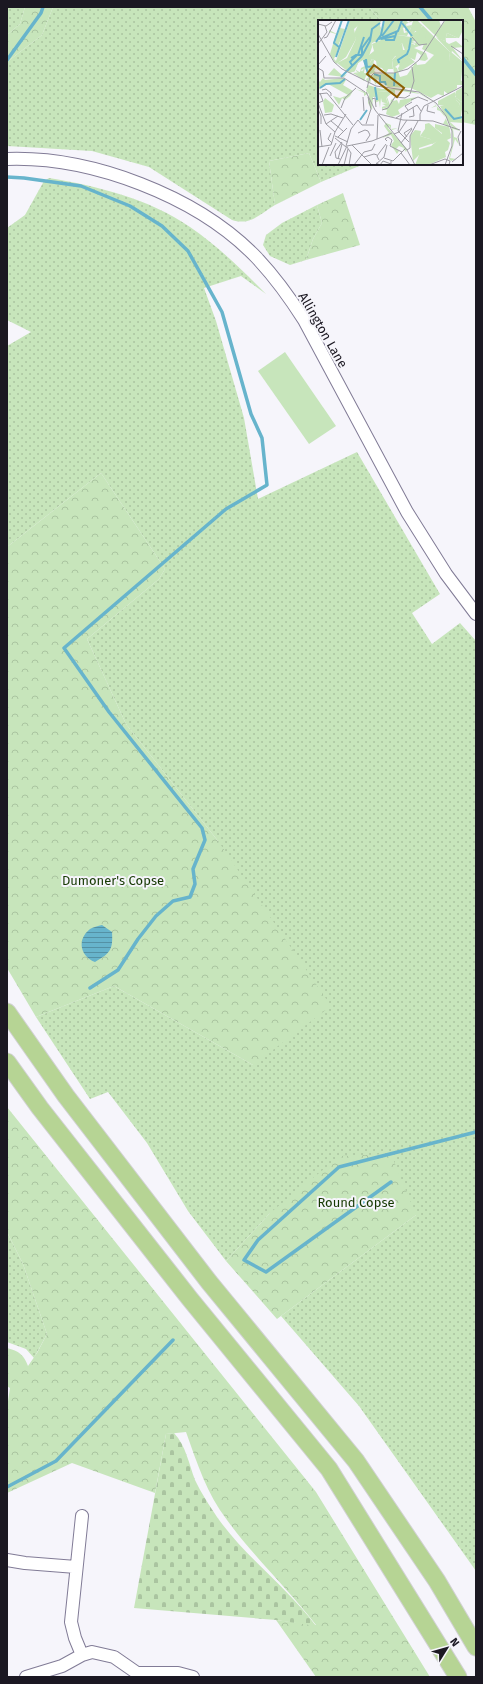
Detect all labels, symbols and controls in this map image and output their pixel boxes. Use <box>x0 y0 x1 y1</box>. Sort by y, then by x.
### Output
inset map <box>318 20 463 165</box>
street label: Allington Lane <box>295 290 351 370</box>
park label: Dumoner's Copse <box>62 873 164 888</box>
park label: Round Copse <box>317 1195 395 1210</box>
north arrow <box>427 1628 467 1668</box>
text: N <box>447 1635 462 1649</box>

